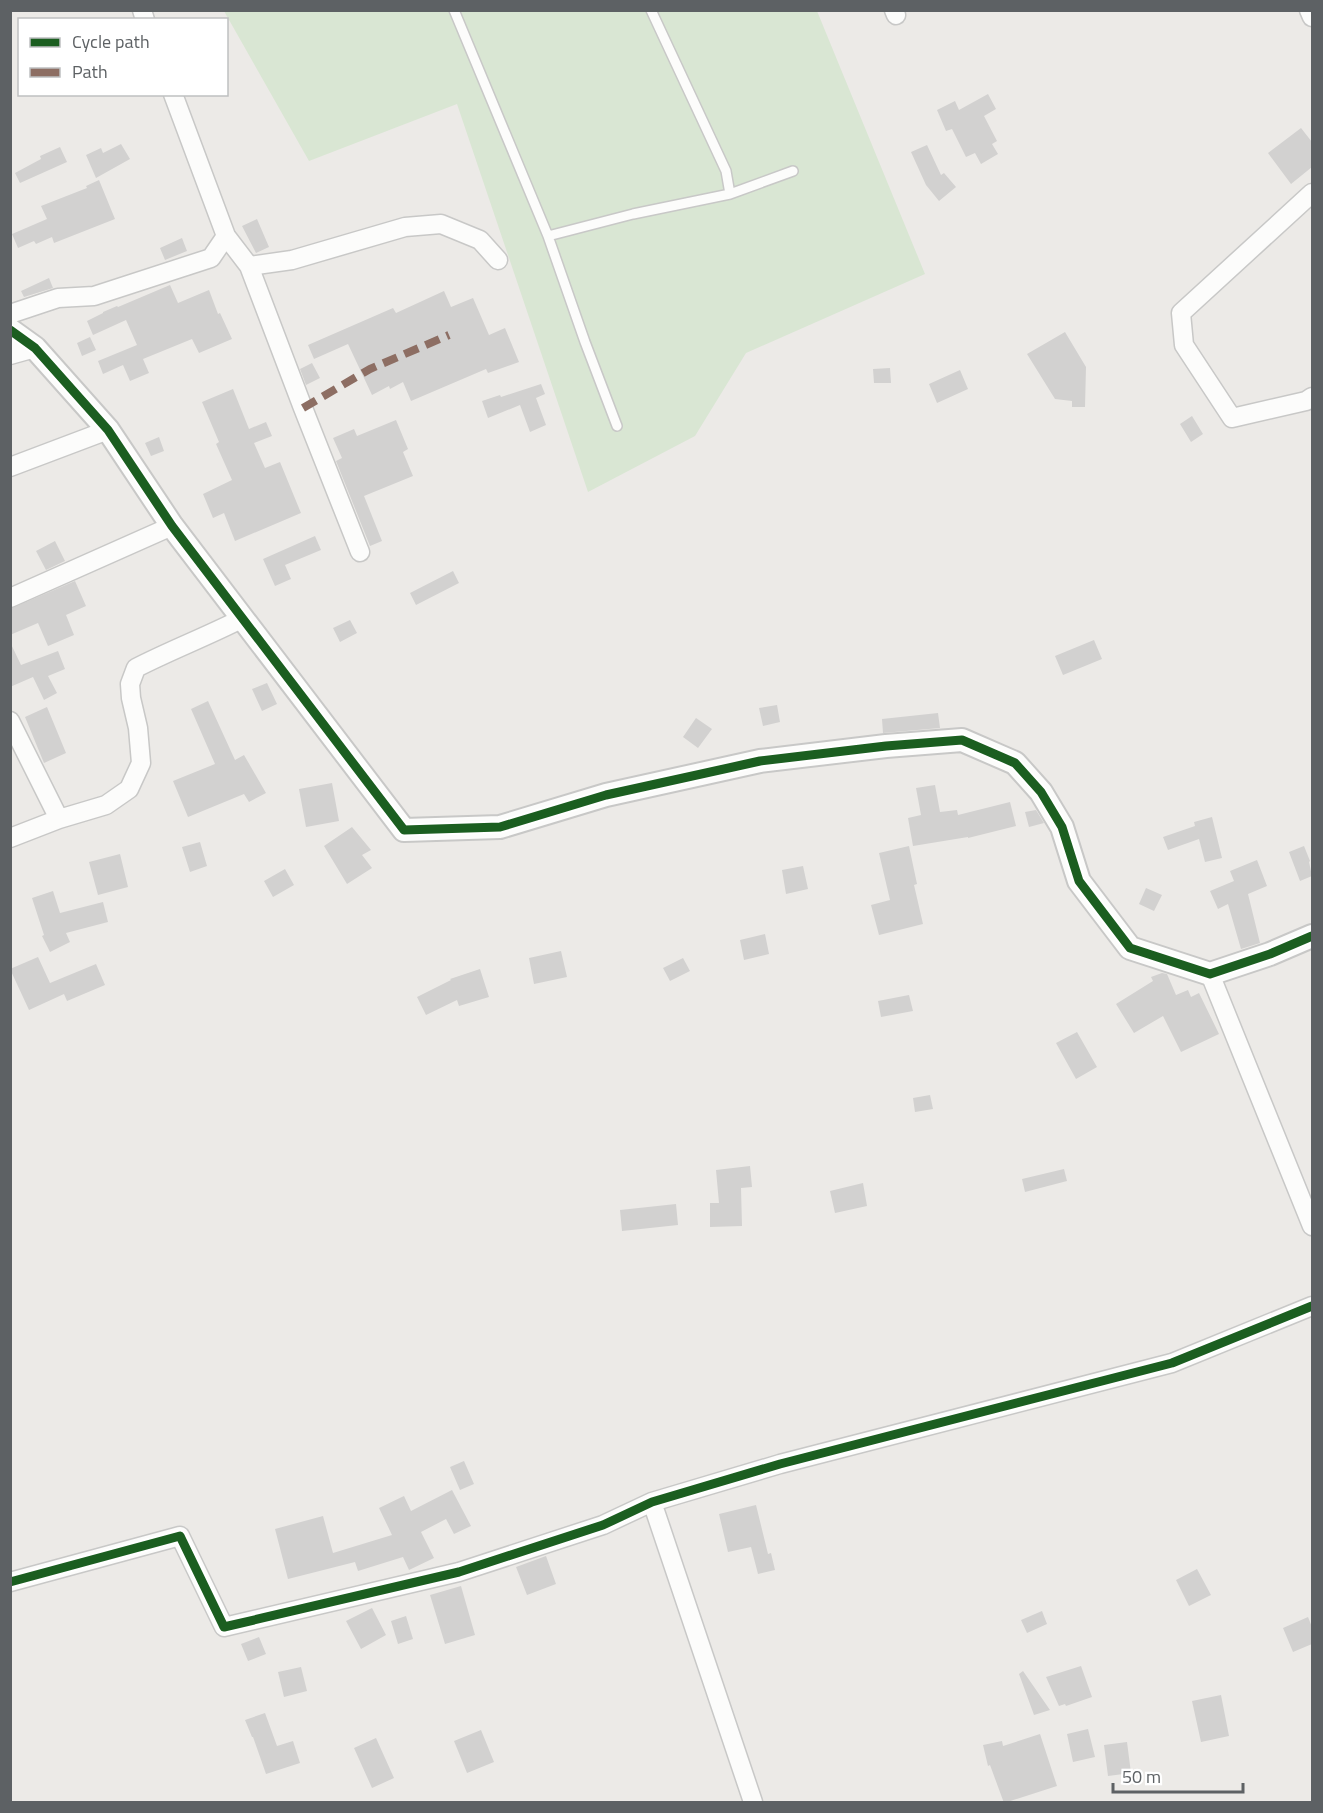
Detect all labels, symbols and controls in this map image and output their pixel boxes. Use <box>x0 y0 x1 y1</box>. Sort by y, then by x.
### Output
legend <box>18 18 228 96</box>
text: Cycle path <box>72 28 150 55</box>
text: Path <box>72 58 108 85</box>
scale bar <box>1113 1756 1244 1794</box>
text: 50 m <box>1122 1763 1161 1790</box>

